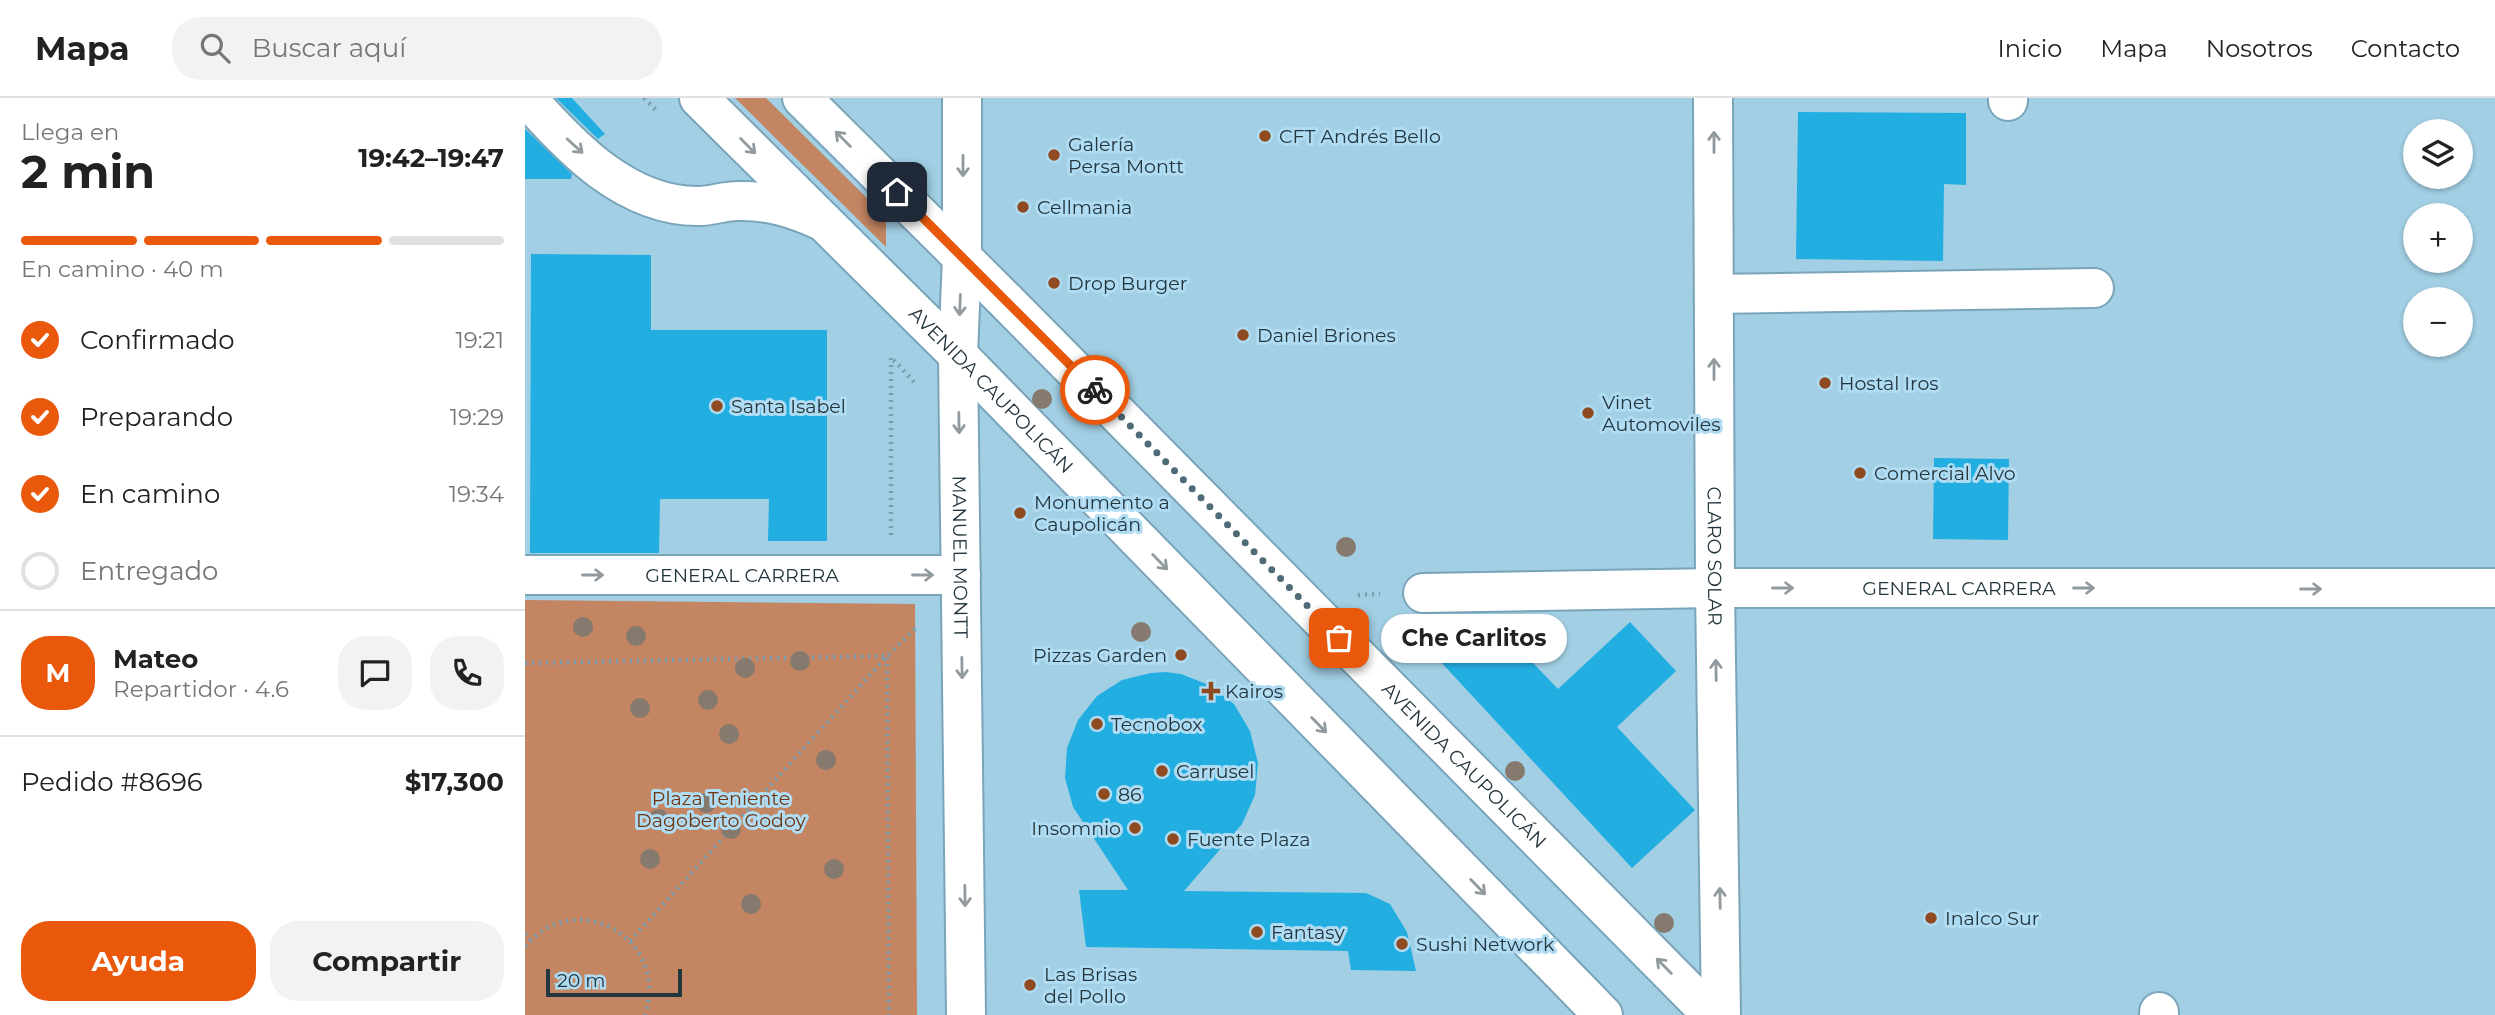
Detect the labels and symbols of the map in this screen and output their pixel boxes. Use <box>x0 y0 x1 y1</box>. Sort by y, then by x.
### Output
place label: CFT Andrés Bello <box>1279 125 1441 148</box>
marker: CFT Andrés Bello <box>1257 128 1273 144</box>
one-way arrow <box>835 131 852 148</box>
one-way arrow <box>1707 131 1721 154</box>
place label: Galería Persa Montt <box>1068 133 1184 178</box>
one-way arrow <box>739 137 756 154</box>
one-way arrow <box>566 138 584 154</box>
marker: Galería Persa Montt <box>1046 147 1062 163</box>
one-way arrow <box>956 154 970 177</box>
pin <box>867 162 927 222</box>
place label: Cellmania <box>1037 196 1132 219</box>
marker: Cellmania <box>1015 199 1031 215</box>
place label: Drop Burger <box>1068 272 1187 295</box>
marker: Drop Burger <box>1046 275 1062 291</box>
one-way arrow <box>953 294 967 317</box>
street label: AVENIDA CAUPOLICÁN <box>904 302 1078 478</box>
place label: Daniel Briones <box>1257 324 1396 347</box>
marker: Daniel Briones <box>1235 327 1251 343</box>
courier <box>1060 355 1130 425</box>
one-way arrow <box>1707 358 1721 381</box>
place label: Hostal Iros <box>1839 372 1939 395</box>
marker: Hostal Iros <box>1817 375 1833 391</box>
place label: Vinet Automoviles <box>1602 391 1721 436</box>
place label: Santa Isabel <box>731 395 846 418</box>
marker: Santa Isabel <box>709 398 725 414</box>
marker: Vinet Automoviles <box>1580 405 1596 421</box>
one-way arrow <box>952 411 966 434</box>
place label: Comercial Alvo <box>1874 462 2016 485</box>
marker: Comercial Alvo <box>1852 465 1868 481</box>
street label: MANUEL MONTT <box>948 475 973 639</box>
street label: CLARO SOLAR <box>1703 486 1727 626</box>
place label: Monumento a Caupolicán <box>1034 491 1170 536</box>
marker: Monumento a Caupolicán <box>1012 505 1028 521</box>
one-way arrow <box>1151 553 1168 570</box>
street label: GENERAL CARRERA <box>645 564 839 587</box>
one-way arrow <box>581 568 604 582</box>
one-way arrow <box>911 568 934 582</box>
street label: GENERAL CARRERA <box>1862 577 2056 600</box>
one-way arrow <box>1771 581 1794 595</box>
one-way arrow <box>2072 581 2095 595</box>
one-way arrow <box>2300 582 2323 596</box>
pin <box>1309 608 1369 668</box>
callout: Che Carlitos <box>1381 614 1567 662</box>
place label: Pizzas Garden <box>1033 644 1167 667</box>
marker: Pizzas Garden <box>1173 647 1189 663</box>
one-way arrow <box>955 656 969 679</box>
one-way arrow <box>1709 659 1723 682</box>
street label: AVENIDA CAUPOLICÁN <box>1378 677 1552 853</box>
place label: Kairos <box>1225 680 1283 703</box>
marker: Kairos <box>1203 683 1219 699</box>
place label: Tecnobox <box>1111 713 1202 736</box>
marker: Tecnobox <box>1089 716 1105 732</box>
one-way arrow <box>1310 716 1327 733</box>
place label: Carrusel <box>1176 760 1254 783</box>
marker: Carrusel <box>1154 763 1170 779</box>
place label: 86 <box>1118 783 1142 806</box>
marker: 86 <box>1096 786 1112 802</box>
park label: Plaza Teniente Dagoberto Godoy <box>636 787 807 832</box>
place label: Insomnio <box>1031 817 1121 840</box>
marker: Insomnio <box>1127 820 1143 836</box>
place label: Fuente Plaza <box>1187 828 1310 851</box>
marker: Fuente Plaza <box>1165 831 1181 847</box>
one-way arrow <box>1469 878 1486 895</box>
one-way arrow <box>958 884 971 907</box>
one-way arrow <box>1713 887 1726 910</box>
place label: Inalco Sur <box>1945 907 2039 930</box>
marker: Inalco Sur <box>1923 910 1939 926</box>
place label: Fantasy <box>1271 921 1345 944</box>
marker: Fantasy <box>1249 924 1265 940</box>
place label: Sushi Network <box>1416 933 1555 956</box>
marker: Sushi Network <box>1394 936 1410 952</box>
one-way arrow <box>1655 958 1672 975</box>
place label: Las Brisas del Pollo <box>1044 963 1137 1008</box>
scale bar <box>546 966 683 998</box>
marker: Las Brisas del Pollo <box>1022 977 1038 993</box>

